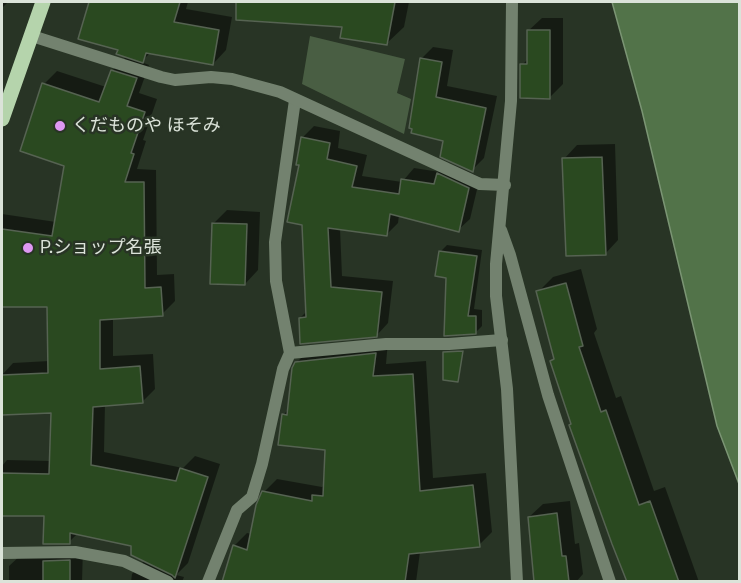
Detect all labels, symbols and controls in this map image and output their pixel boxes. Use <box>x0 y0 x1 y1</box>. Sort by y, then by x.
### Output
place label: くだものや ほそみ <box>72 115 221 137</box>
marker: くだものや ほそみ <box>53 119 67 133</box>
place label: P.ショップ名張 <box>40 237 161 259</box>
marker: P.ショップ名張 <box>21 241 35 255</box>

